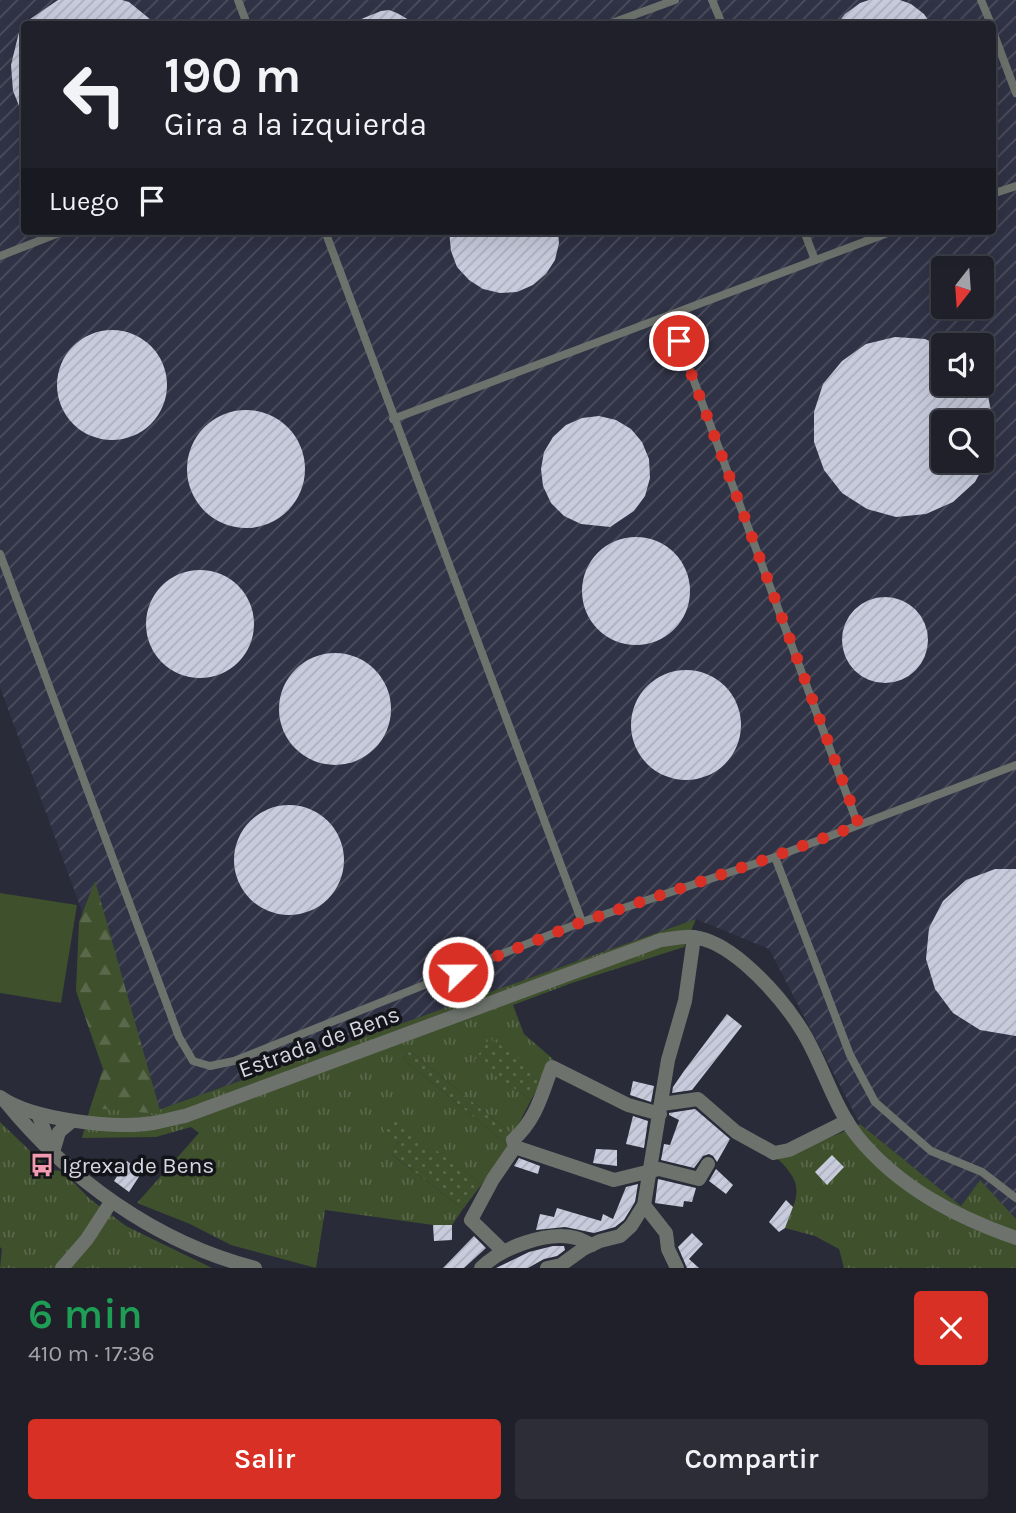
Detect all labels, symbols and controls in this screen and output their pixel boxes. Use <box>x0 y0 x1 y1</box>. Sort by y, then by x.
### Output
text: 190 m <box>164 47 301 104</box>
icon: left <box>49 49 140 140</box>
text: Gira a la izquierda <box>164 106 427 143</box>
icon: arrive <box>133 182 171 220</box>
text: Luego <box>49 186 119 217</box>
north arrow <box>931 256 994 318</box>
map controls <box>931 256 994 473</box>
pin <box>649 311 709 371</box>
icon: arrive <box>660 322 698 360</box>
button: sound <box>931 333 994 396</box>
button: search <box>931 410 994 473</box>
position arrow <box>421 935 495 1009</box>
street label: Estrada de Bens <box>235 1000 403 1084</box>
bus stop icon: Igrexa de Bens <box>28 1151 56 1179</box>
place label: Igrexa de Bens <box>62 1152 214 1179</box>
text: 6 min <box>28 1289 143 1339</box>
button: close <box>914 1291 988 1365</box>
text: 410 m · 17:36 <box>28 1340 155 1367</box>
button: Salir <box>28 1419 501 1499</box>
button: Compartir <box>515 1419 988 1499</box>

